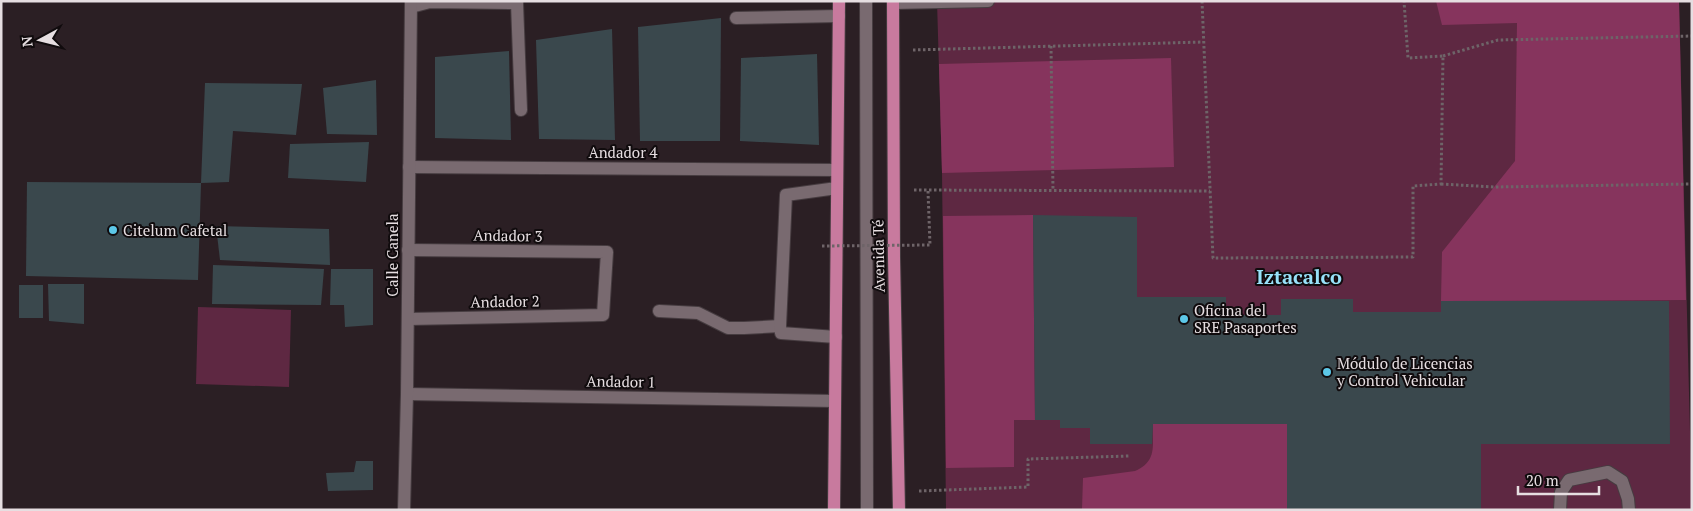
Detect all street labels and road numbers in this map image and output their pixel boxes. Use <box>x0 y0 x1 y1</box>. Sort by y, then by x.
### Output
street label: Andador 4 <box>588 142 658 162</box>
street label: Calle Canela <box>382 213 402 297</box>
street label: Avenida Té <box>867 219 889 293</box>
street label: Andador 3 <box>473 224 543 246</box>
street label: Andador 2 <box>470 290 540 312</box>
street label: Andador 1 <box>586 370 656 392</box>

